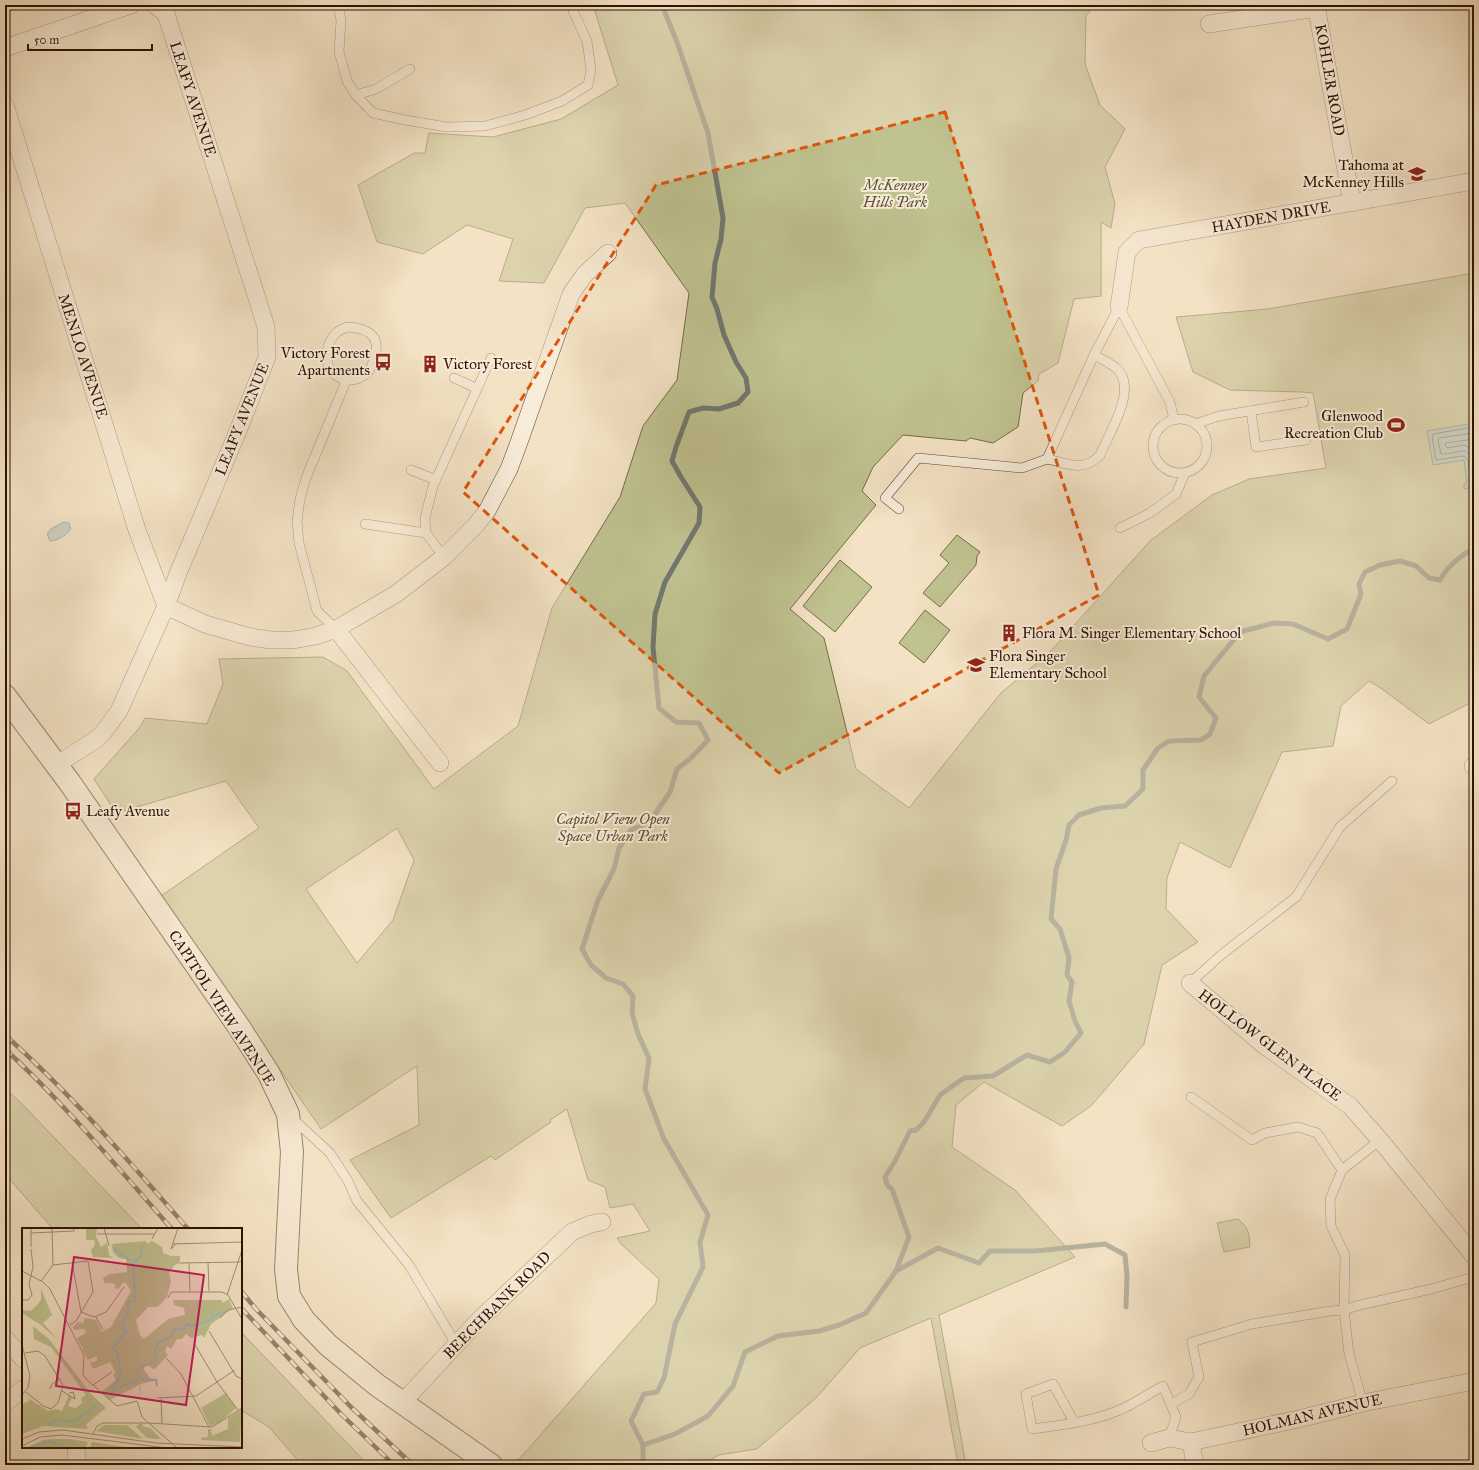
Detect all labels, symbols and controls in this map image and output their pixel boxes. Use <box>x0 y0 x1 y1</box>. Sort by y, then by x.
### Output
street label: KOHLER ROAD <box>1311 23 1349 138</box>
scale bar <box>28 26 152 52</box>
text: 50 m <box>34 33 59 47</box>
street label: LEAFY AVENUE <box>166 39 220 159</box>
place label: Tahoma at McKenney Hills <box>1302 156 1405 191</box>
school or university icon: Tahoma at McKenney Hills <box>1407 164 1427 184</box>
park label: McKenney Hills Park <box>862 176 928 211</box>
street label: HAYDEN DRIVE <box>1210 198 1332 236</box>
street label: MENLO AVENUE <box>54 291 112 421</box>
place label: Victory Forest Apartments <box>280 344 371 379</box>
bus stop icon: Victory Forest Apartments <box>373 352 393 372</box>
building icon: Victory Forest <box>420 354 440 374</box>
place label: Victory Forest <box>442 355 533 373</box>
street label: LEAFY AVENUE <box>211 360 273 478</box>
place label: Glenwood Recreation Club <box>1284 407 1383 442</box>
sports icon: Glenwood Recreation Club <box>1386 415 1406 435</box>
building icon: Flora M. Singer Elementary School <box>999 623 1019 643</box>
place label: Flora M. Singer Elementary School <box>1022 624 1242 642</box>
place label: Flora Singer Elementary School <box>989 647 1108 682</box>
school or university icon: Flora Singer Elementary School <box>966 655 986 675</box>
bus stop icon: Leafy Avenue <box>63 801 83 821</box>
place label: Leafy Avenue <box>86 802 170 820</box>
park label: Capitol View Open Space Urban Park <box>556 810 670 846</box>
street label: CAPITOL VIEW AVENUE <box>165 927 279 1089</box>
street label: HOLLOW GLEN PLACE <box>1195 985 1345 1105</box>
inset map <box>22 1228 242 1448</box>
street label: BEECHBANK ROAD <box>440 1247 555 1362</box>
street label: HOLMAN AVENUE <box>1241 1390 1384 1440</box>

